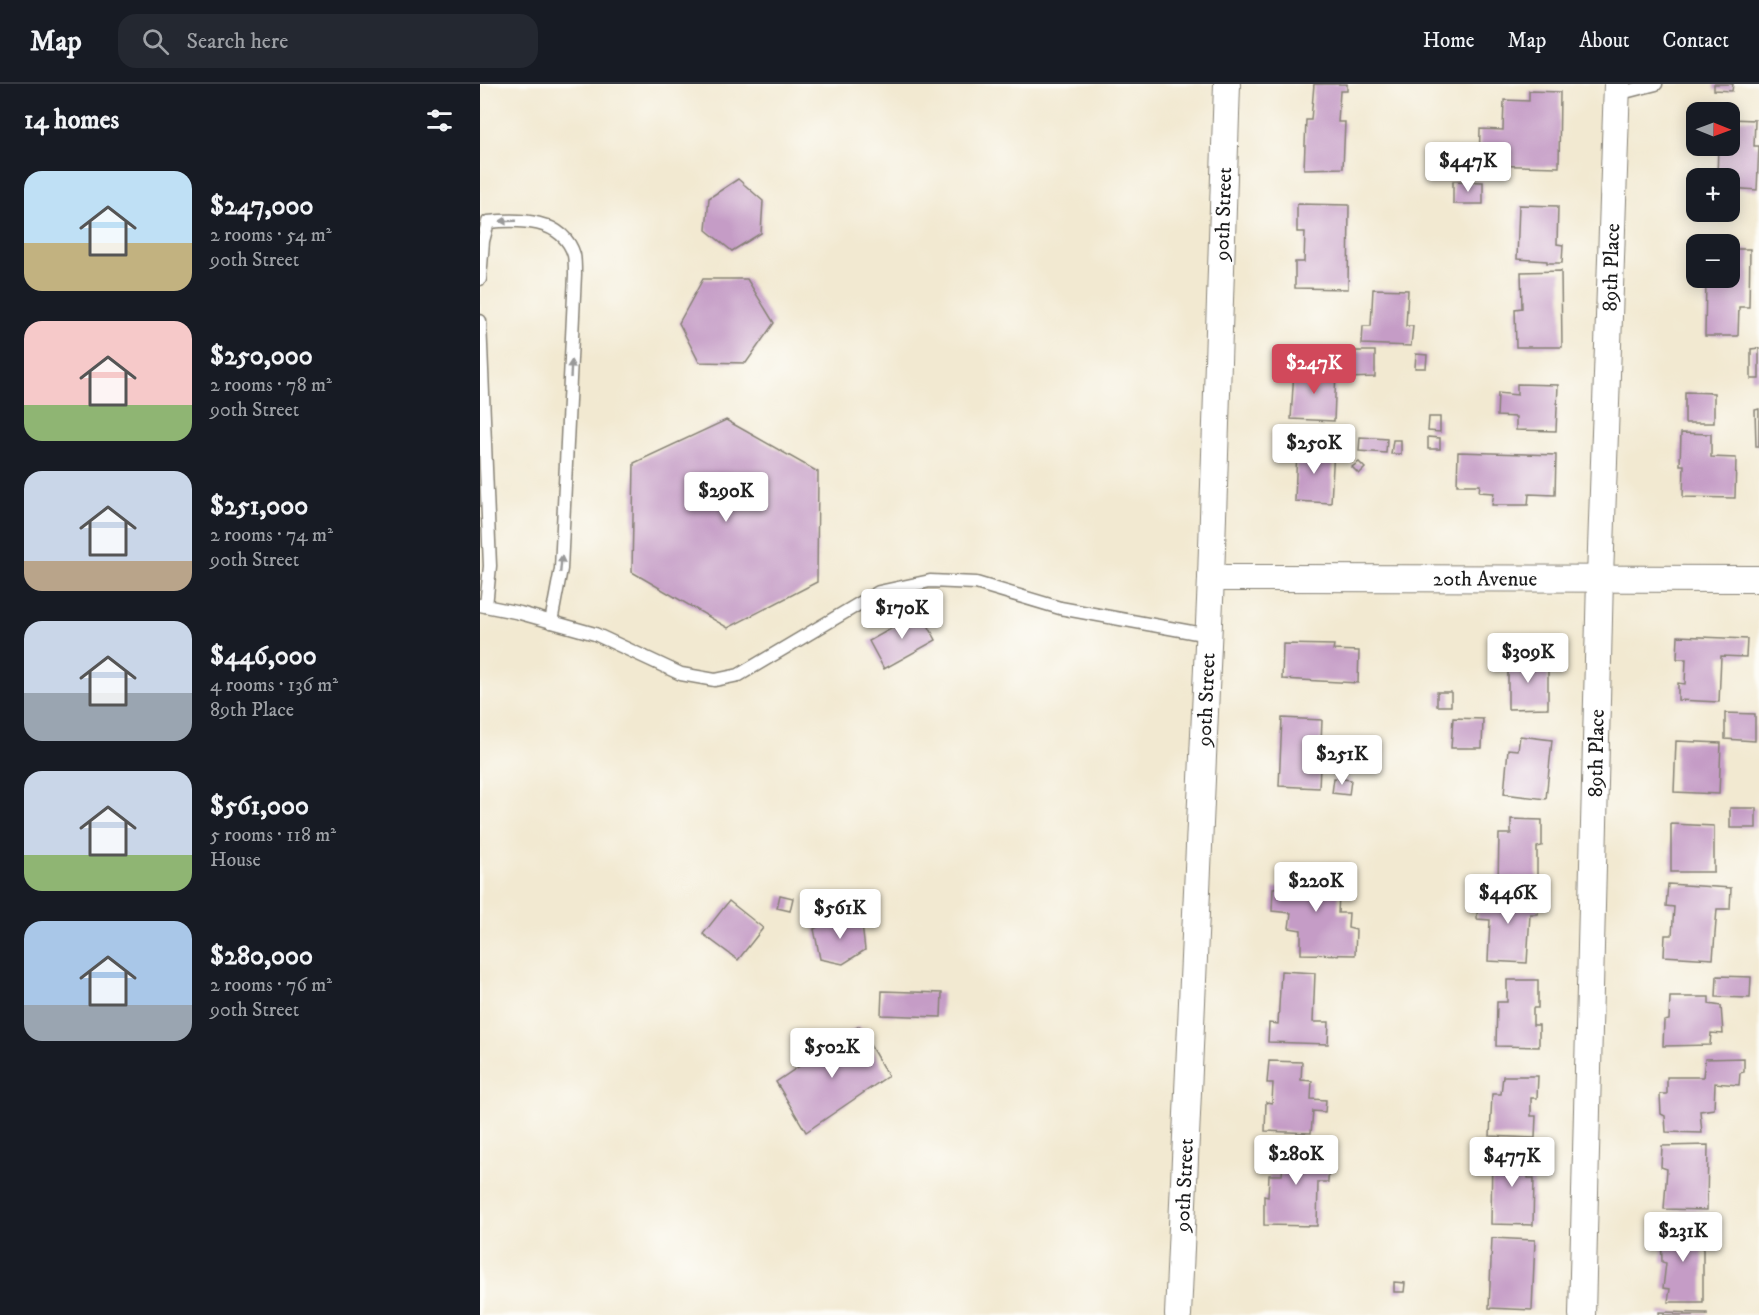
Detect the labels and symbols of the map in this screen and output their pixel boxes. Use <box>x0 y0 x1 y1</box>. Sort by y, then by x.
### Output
north arrow <box>1686 102 1740 156</box>
pin: $447K <box>1426 142 1510 193</box>
street label: 90th Street <box>1209 166 1238 262</box>
one-way arrow <box>499 216 518 225</box>
street label: 89th Place <box>1597 223 1626 312</box>
pin: $247K <box>1272 344 1356 395</box>
one-way arrow <box>566 360 575 379</box>
pin: $250K <box>1272 424 1356 475</box>
pin: $290K <box>684 472 768 523</box>
one-way arrow <box>556 555 566 574</box>
street label: 20th Avenue <box>1433 566 1538 593</box>
pin: $170K <box>860 589 944 640</box>
pin: $309K <box>1486 633 1570 684</box>
street label: 90th Street <box>1191 652 1222 748</box>
street label: 89th Place <box>1583 708 1611 798</box>
pin: $251K <box>1300 735 1384 786</box>
pin: $220K <box>1274 862 1358 913</box>
pin: $446K <box>1466 874 1550 925</box>
pin: $561K <box>798 889 882 940</box>
pin: $502K <box>790 1028 874 1079</box>
pin: $280K <box>1254 1135 1338 1186</box>
street label: 90th Street <box>1170 1137 1200 1234</box>
pin: $477K <box>1470 1137 1554 1188</box>
pin: $231K <box>1641 1212 1725 1263</box>

